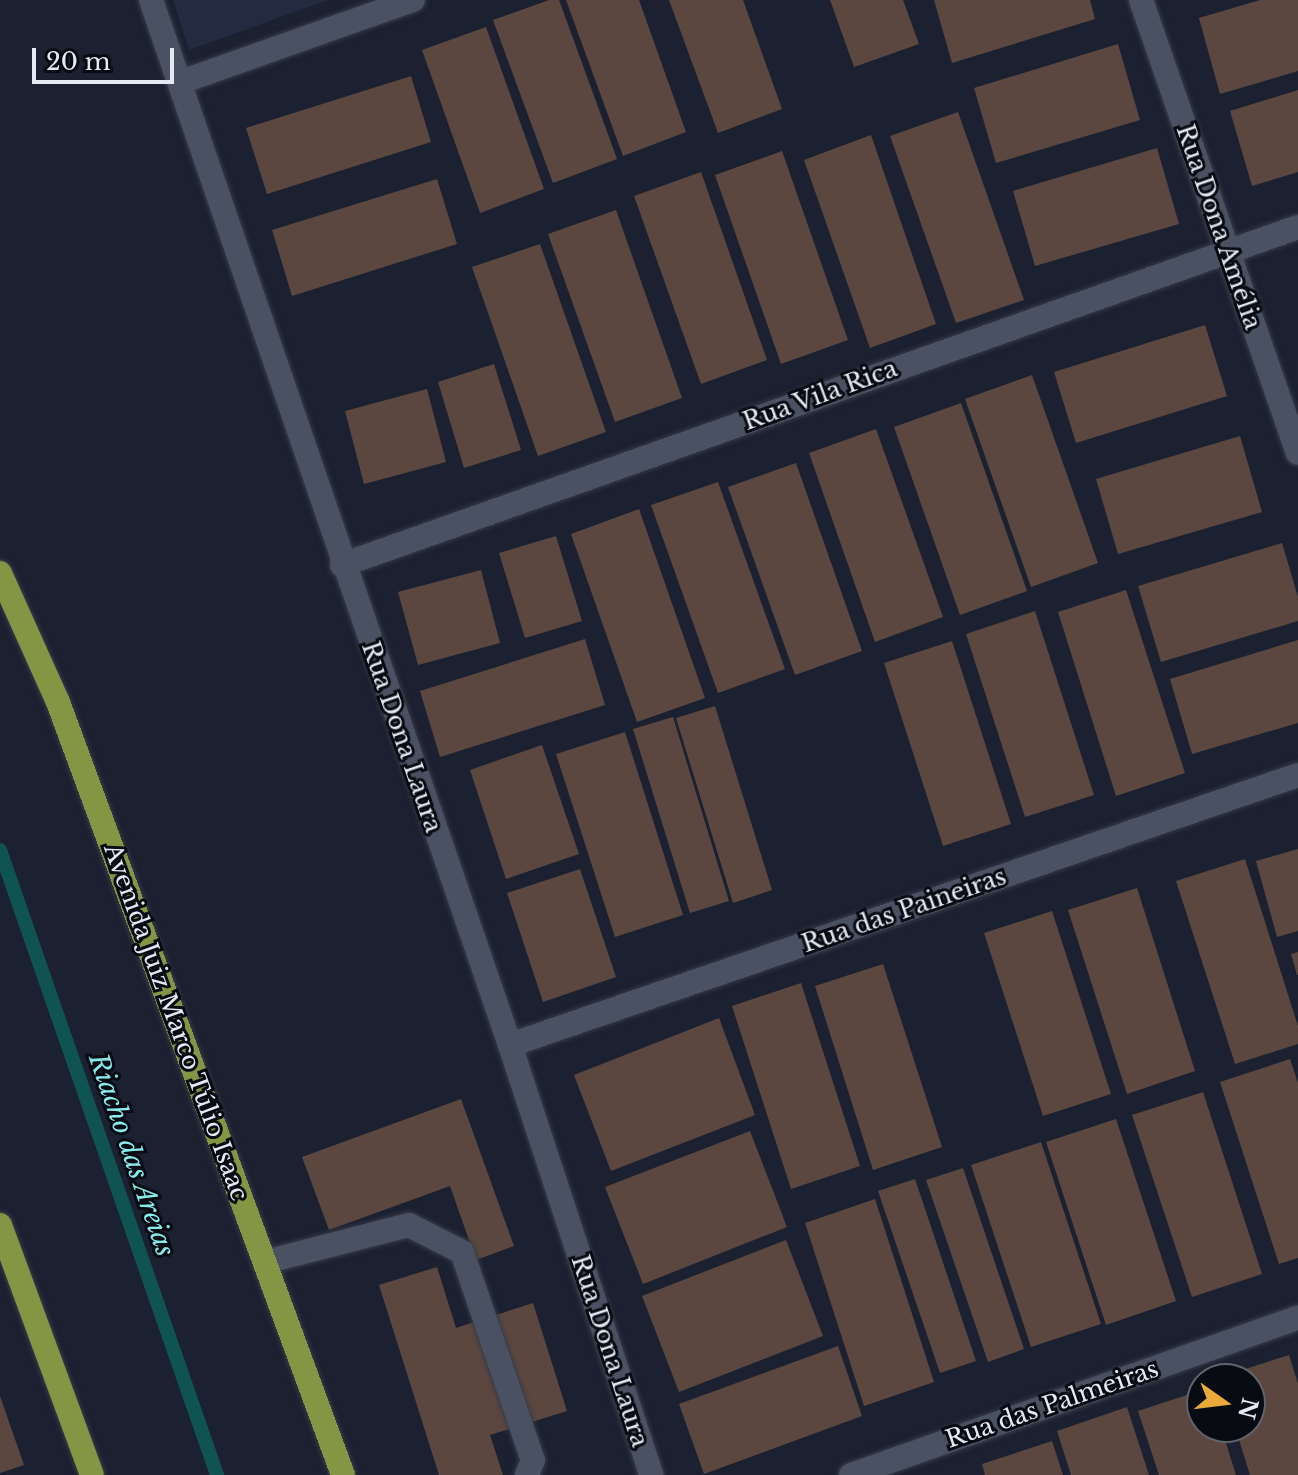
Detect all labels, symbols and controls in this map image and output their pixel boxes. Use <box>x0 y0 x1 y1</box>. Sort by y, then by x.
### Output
scale bar <box>36 32 178 82</box>
text: 20 m <box>46 47 111 76</box>
street label: Rua Dona Amélia <box>1170 120 1268 334</box>
street label: Rua Vila Rica <box>738 354 902 436</box>
street label: Rua Dona Laura <box>356 638 448 836</box>
street label: Avenida Juiz Marco Túlio Isaac <box>98 839 254 1205</box>
street label: Rua das Paineiras <box>798 862 1010 958</box>
water label: Riacho das Areias <box>81 1049 181 1261</box>
street label: Rua Dona Laura <box>565 1251 655 1451</box>
street label: Rua das Palmeiras <box>942 1354 1162 1454</box>
north arrow <box>1186 1363 1266 1443</box>
text: N <box>1232 1395 1263 1422</box>

